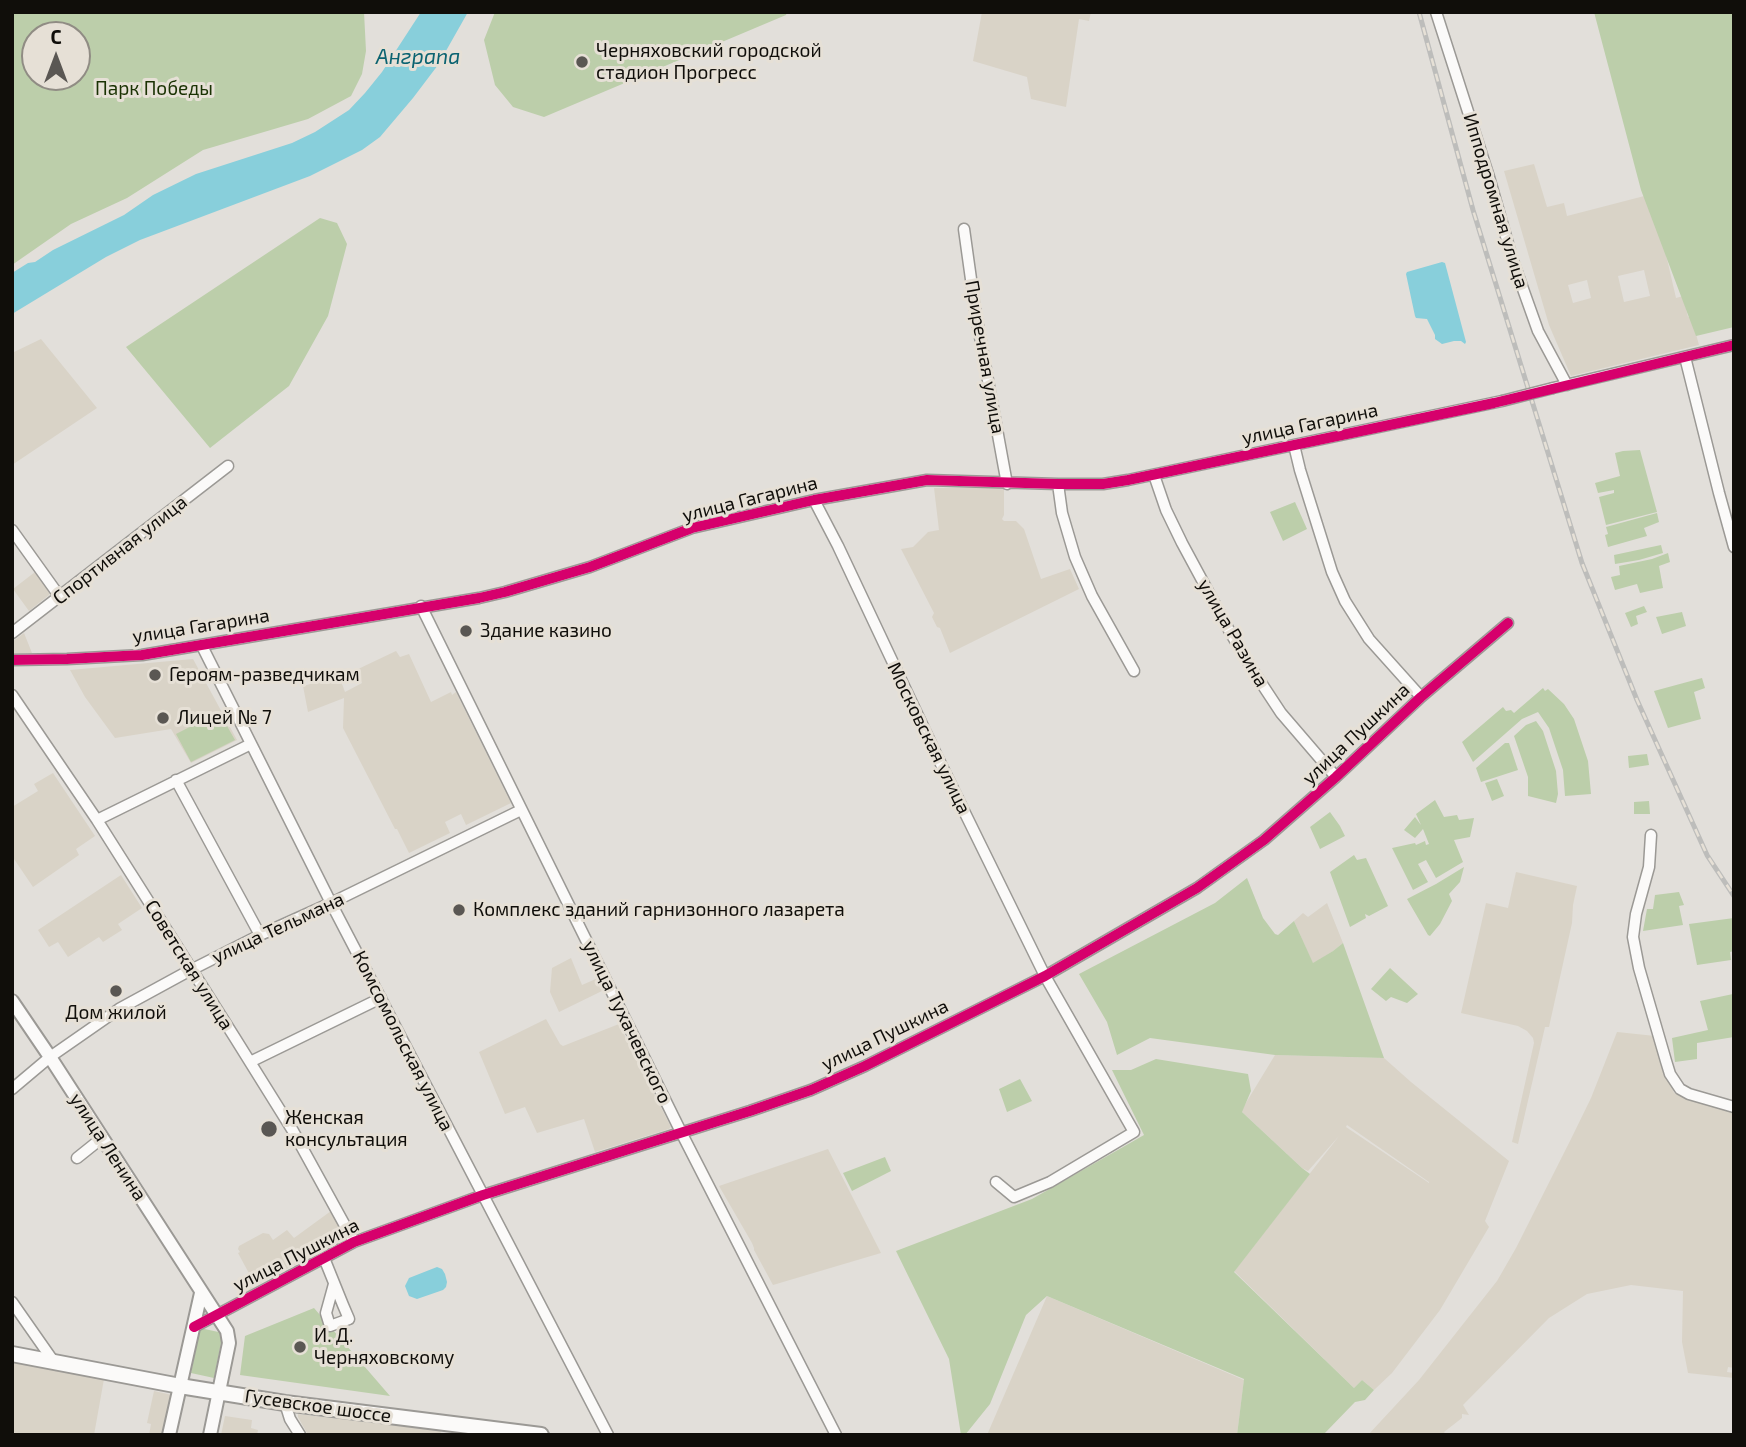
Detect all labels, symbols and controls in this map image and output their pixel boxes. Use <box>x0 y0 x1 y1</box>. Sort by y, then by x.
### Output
north arrow <box>21 21 91 91</box>
text: С <box>50 25 62 48</box>
place label: Черняховский городской стадион Прогресс <box>596 40 822 84</box>
water label: Анграпа <box>376 44 460 70</box>
marker: Черняховский городской стадион Прогресс <box>574 54 590 70</box>
park label: Парк Победы <box>95 78 213 100</box>
street label: Ипподромная улица <box>1458 111 1534 291</box>
street label: Приречная улица <box>960 278 1010 436</box>
street label: улица Гагарина <box>1240 398 1380 450</box>
street label: улица Гагарина <box>680 471 820 527</box>
street label: Спортивная улица <box>48 491 192 609</box>
street label: улица Разина <box>1193 575 1273 691</box>
street label: улица Гагарина <box>131 604 271 648</box>
place label: Здание казино <box>480 620 612 642</box>
marker: Здание казино <box>458 623 474 639</box>
street label: Московская улица <box>882 658 976 818</box>
place label: Героям-разведчикам <box>169 664 360 686</box>
marker: Героям-разведчикам <box>147 667 163 683</box>
street label: улица Пушкина <box>1298 678 1414 790</box>
place label: Лицей № 7 <box>177 707 272 729</box>
marker: Лицей № 7 <box>155 710 171 726</box>
street label: улица Тельмана <box>208 887 348 969</box>
street label: Советская улица <box>140 896 238 1034</box>
place label: Комплекс зданий гарнизонного лазарета <box>473 899 845 921</box>
marker: Комплекс зданий гарнизонного лазарета <box>451 902 467 918</box>
street label: улица Тухачевского <box>578 937 676 1107</box>
street label: Комсомольская улица <box>348 947 458 1135</box>
marker: Дом жилой <box>108 983 124 999</box>
street label: улица Пушкина <box>818 994 952 1076</box>
place label: Дом жилой <box>65 1002 167 1024</box>
street label: улица Ленина <box>65 1089 151 1205</box>
place label: Женская консультация <box>285 1107 408 1151</box>
marker: Женская консультация <box>259 1119 279 1139</box>
street label: улица Пушкина <box>229 1213 363 1297</box>
place label: И. Д. Черняховскому <box>314 1325 454 1369</box>
marker: И. Д. Черняховскому <box>292 1339 308 1355</box>
street label: Гусевское шоссе <box>243 1384 393 1428</box>

